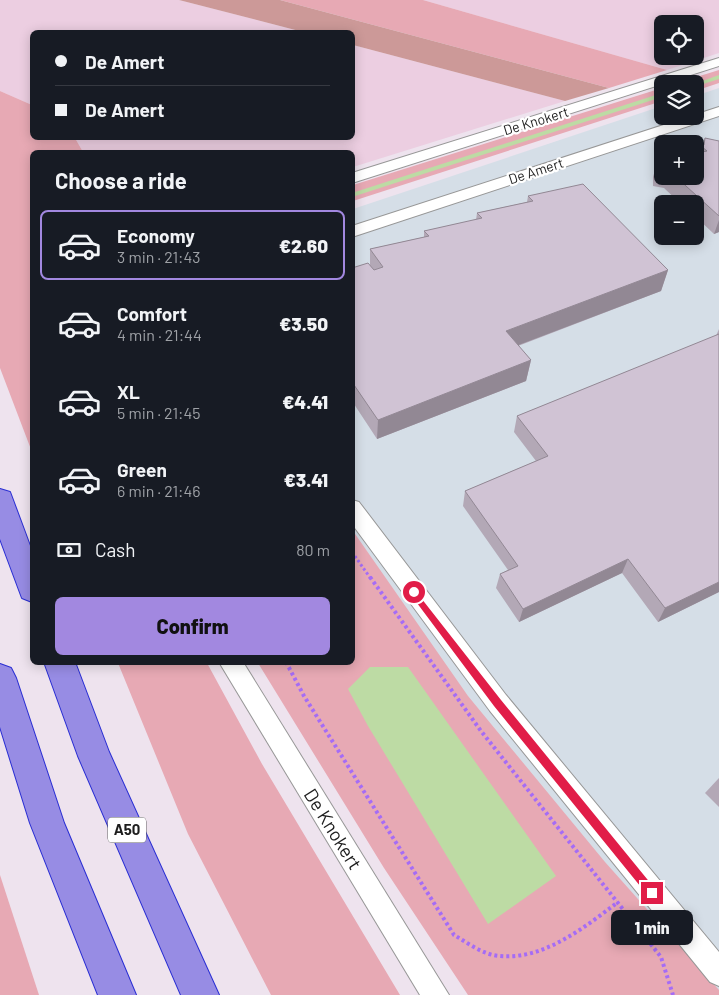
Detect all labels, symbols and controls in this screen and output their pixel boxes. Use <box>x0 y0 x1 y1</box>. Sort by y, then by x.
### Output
map controls <box>654 15 704 245</box>
button: locate <box>654 15 704 65</box>
text: De Amert <box>85 50 164 73</box>
button: layers <box>654 75 704 125</box>
text: De Amert <box>85 98 164 121</box>
street label: De Knokert <box>501 103 570 138</box>
button: + <box>654 135 704 185</box>
street label: De Amert <box>506 154 565 187</box>
text: Choose a ride <box>55 167 187 193</box>
button: − <box>654 195 704 245</box>
icon: car <box>57 223 102 268</box>
text: Economy <box>117 224 195 247</box>
text: €2.60 <box>279 234 328 257</box>
text: 3 min · 21:43 <box>117 247 201 266</box>
icon: car <box>57 301 102 346</box>
text: Comfort <box>117 302 187 325</box>
text: €3.50 <box>279 312 328 335</box>
text: 4 min · 21:44 <box>117 325 202 344</box>
icon: car <box>57 379 102 424</box>
text: XL <box>117 380 140 403</box>
text: €4.41 <box>282 390 328 413</box>
text: 5 min · 21:45 <box>117 403 201 422</box>
icon: car <box>57 457 102 502</box>
text: Green <box>117 458 167 481</box>
text: €3.41 <box>284 468 328 491</box>
text: 6 min · 21:46 <box>117 481 201 500</box>
icon: cash <box>55 536 83 564</box>
text: Cash <box>95 538 136 561</box>
text: 80 m <box>296 540 330 559</box>
route start <box>403 581 425 603</box>
button: Confirm <box>55 597 330 655</box>
street label: De Knokert <box>300 784 367 873</box>
road number: A50 <box>108 818 146 842</box>
route end <box>641 882 663 904</box>
callout: 1 min <box>611 910 693 946</box>
text: 1 min <box>634 918 670 937</box>

